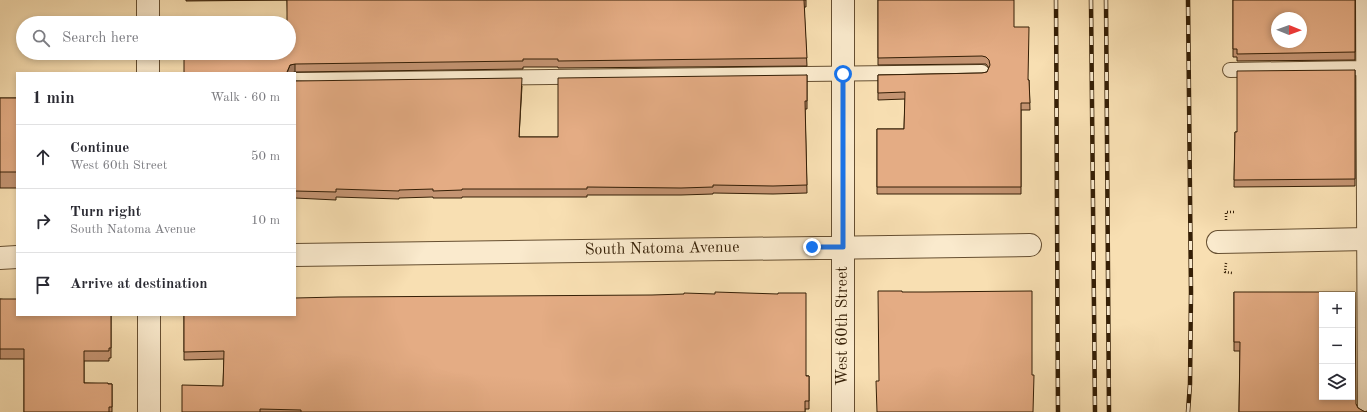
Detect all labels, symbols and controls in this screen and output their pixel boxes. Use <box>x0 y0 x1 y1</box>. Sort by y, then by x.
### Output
north arrow <box>1271 12 1307 48</box>
search box <box>16 16 296 60</box>
icon: search <box>30 27 52 49</box>
text: Search here <box>62 31 139 46</box>
route start <box>834 65 852 83</box>
text: 1 min <box>32 90 75 107</box>
text: Walk · 60 m <box>211 91 280 104</box>
text: Continue <box>70 141 129 156</box>
icon: ahead <box>32 146 54 168</box>
text: 50 m <box>251 150 280 163</box>
text: West 60th Street <box>70 159 167 172</box>
text: Turn right <box>70 205 141 220</box>
icon: right <box>32 210 54 232</box>
text: 10 m <box>251 214 280 227</box>
text: South Natoma Avenue <box>70 223 196 236</box>
route end <box>803 238 821 256</box>
street label: South Natoma Avenue <box>584 240 740 258</box>
street label: West 60th Street <box>835 266 851 386</box>
icon: arrive <box>32 274 54 296</box>
text: Arrive at destination <box>70 277 208 292</box>
map controls <box>1319 292 1355 400</box>
button: + <box>1319 292 1355 328</box>
button: − <box>1319 328 1355 364</box>
button: layers <box>1319 364 1355 400</box>

